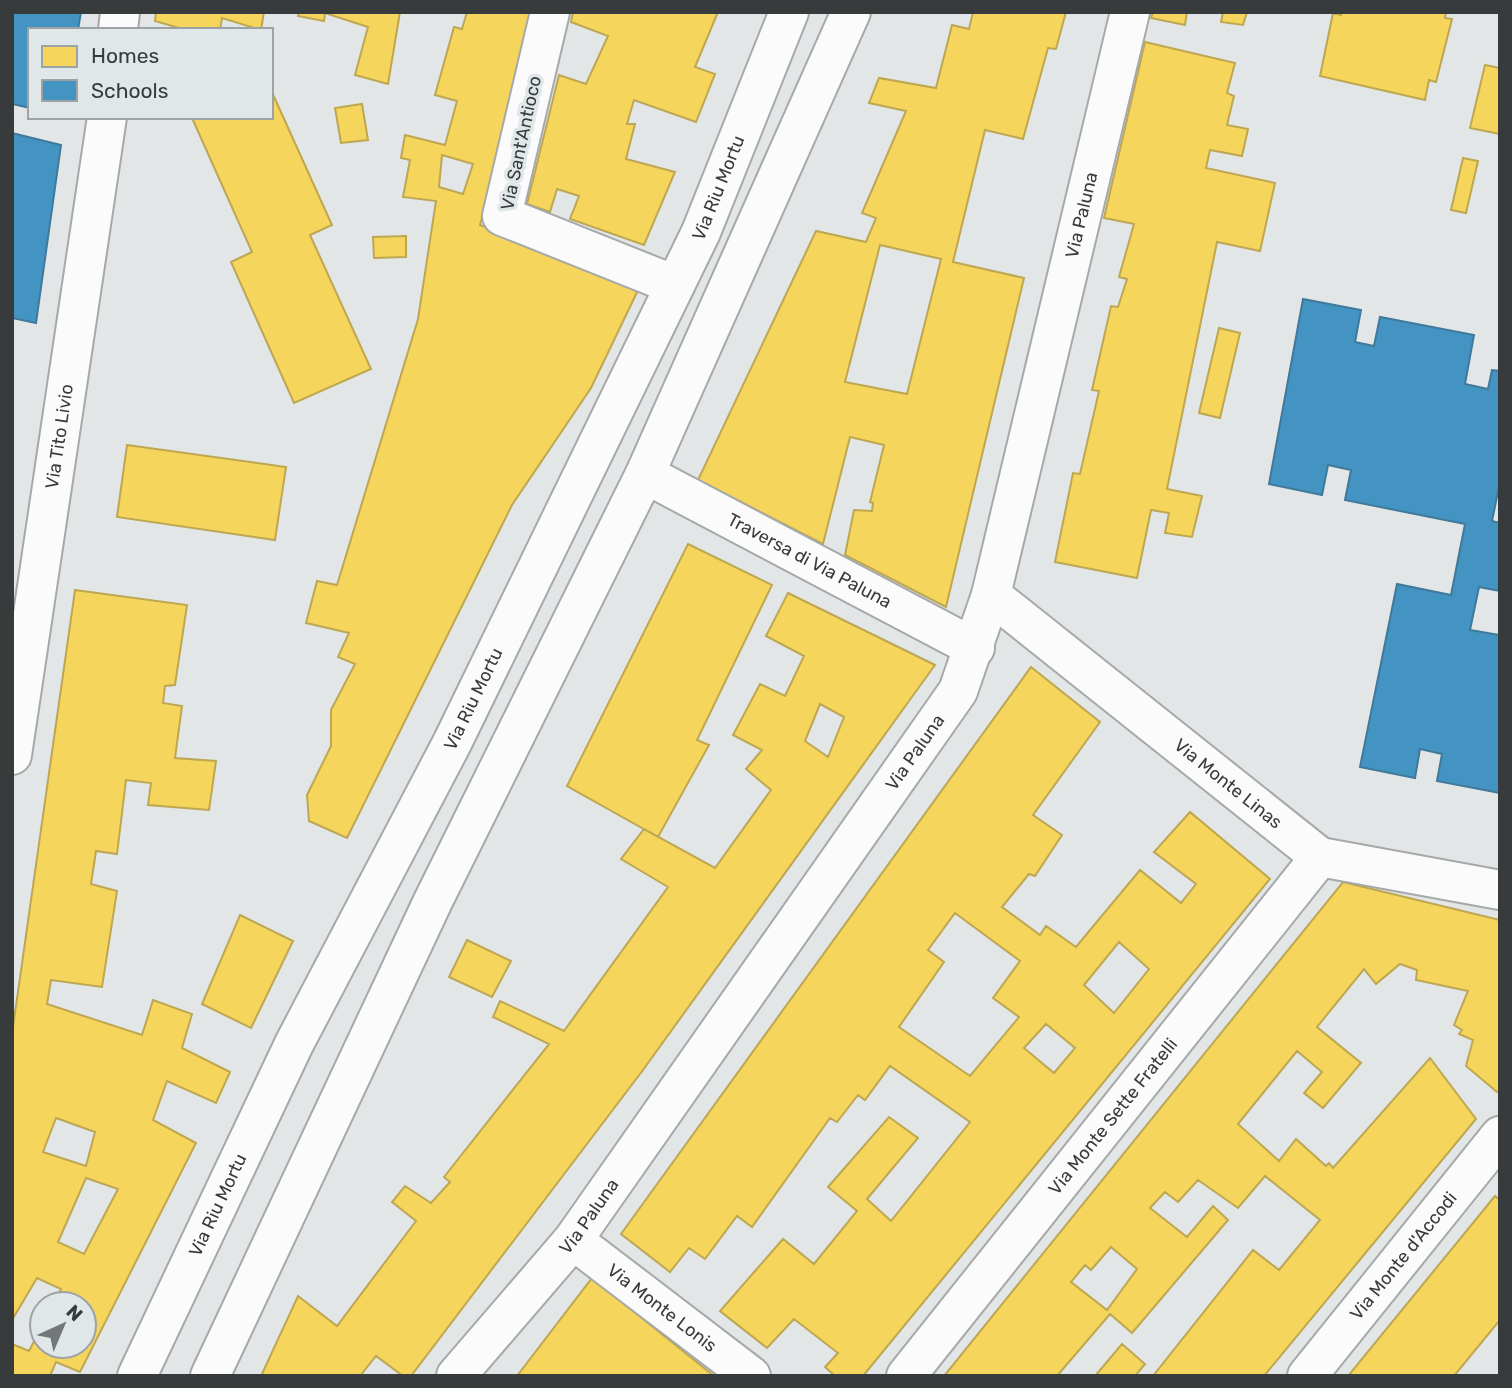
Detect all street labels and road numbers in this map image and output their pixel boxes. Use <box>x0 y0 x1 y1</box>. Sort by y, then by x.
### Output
street label: Via Sant'Antioco <box>496 74 546 212</box>
street label: Via Riu Mortu <box>687 132 749 244</box>
street label: Via Paluna <box>1061 170 1102 260</box>
street label: Via Tito Livio <box>41 383 78 490</box>
street label: Traversa di Via Paluna <box>724 508 895 613</box>
street label: Via Riu Mortu <box>439 644 508 754</box>
street label: Via Paluna <box>881 710 949 795</box>
street label: Via Monte Linas <box>1170 734 1286 833</box>
street label: Via Monte Sette Fratelli <box>1044 1034 1182 1199</box>
street label: Via Riu Mortu <box>184 1150 252 1260</box>
street label: Via Paluna <box>555 1174 624 1259</box>
street label: Via Monte d'Accodi <box>1345 1187 1462 1324</box>
street label: Via Monte Lonis <box>603 1259 721 1357</box>

